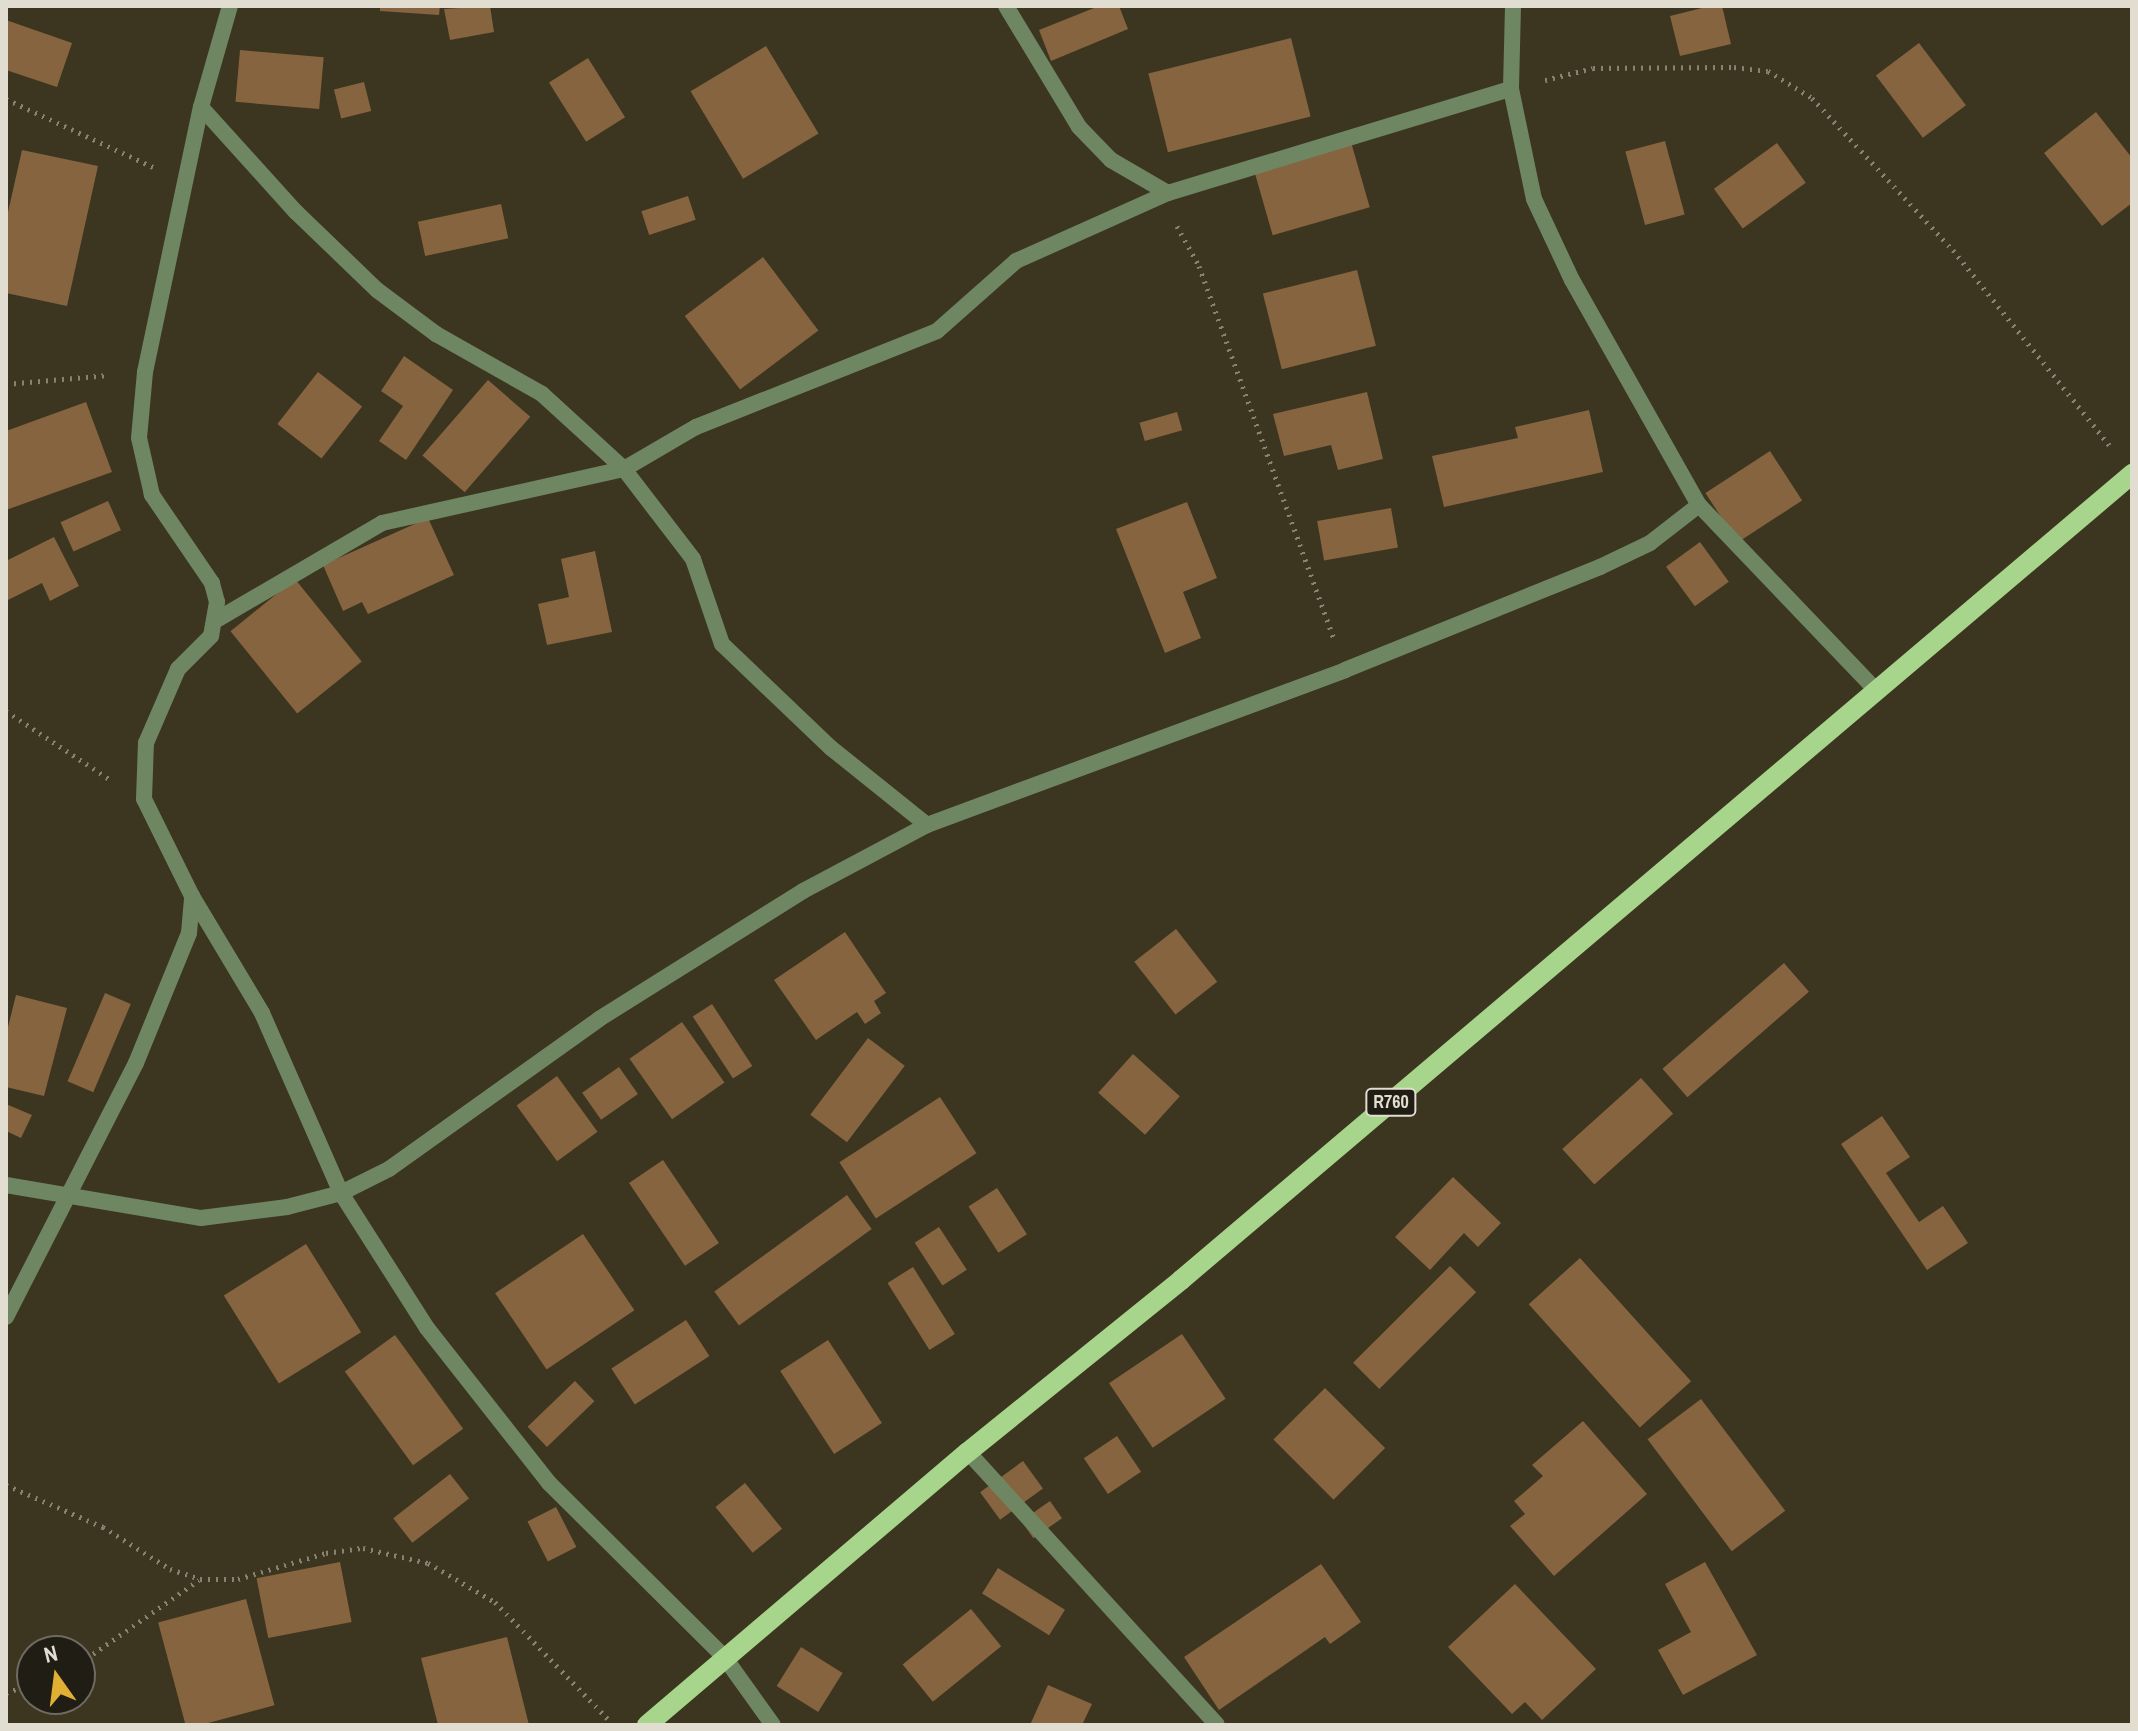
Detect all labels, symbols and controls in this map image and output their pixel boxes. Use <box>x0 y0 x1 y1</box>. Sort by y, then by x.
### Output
road number: R760 <box>1365 1088 1417 1116</box>
north arrow <box>16 1635 96 1715</box>
text: N <box>41 1638 61 1670</box>

